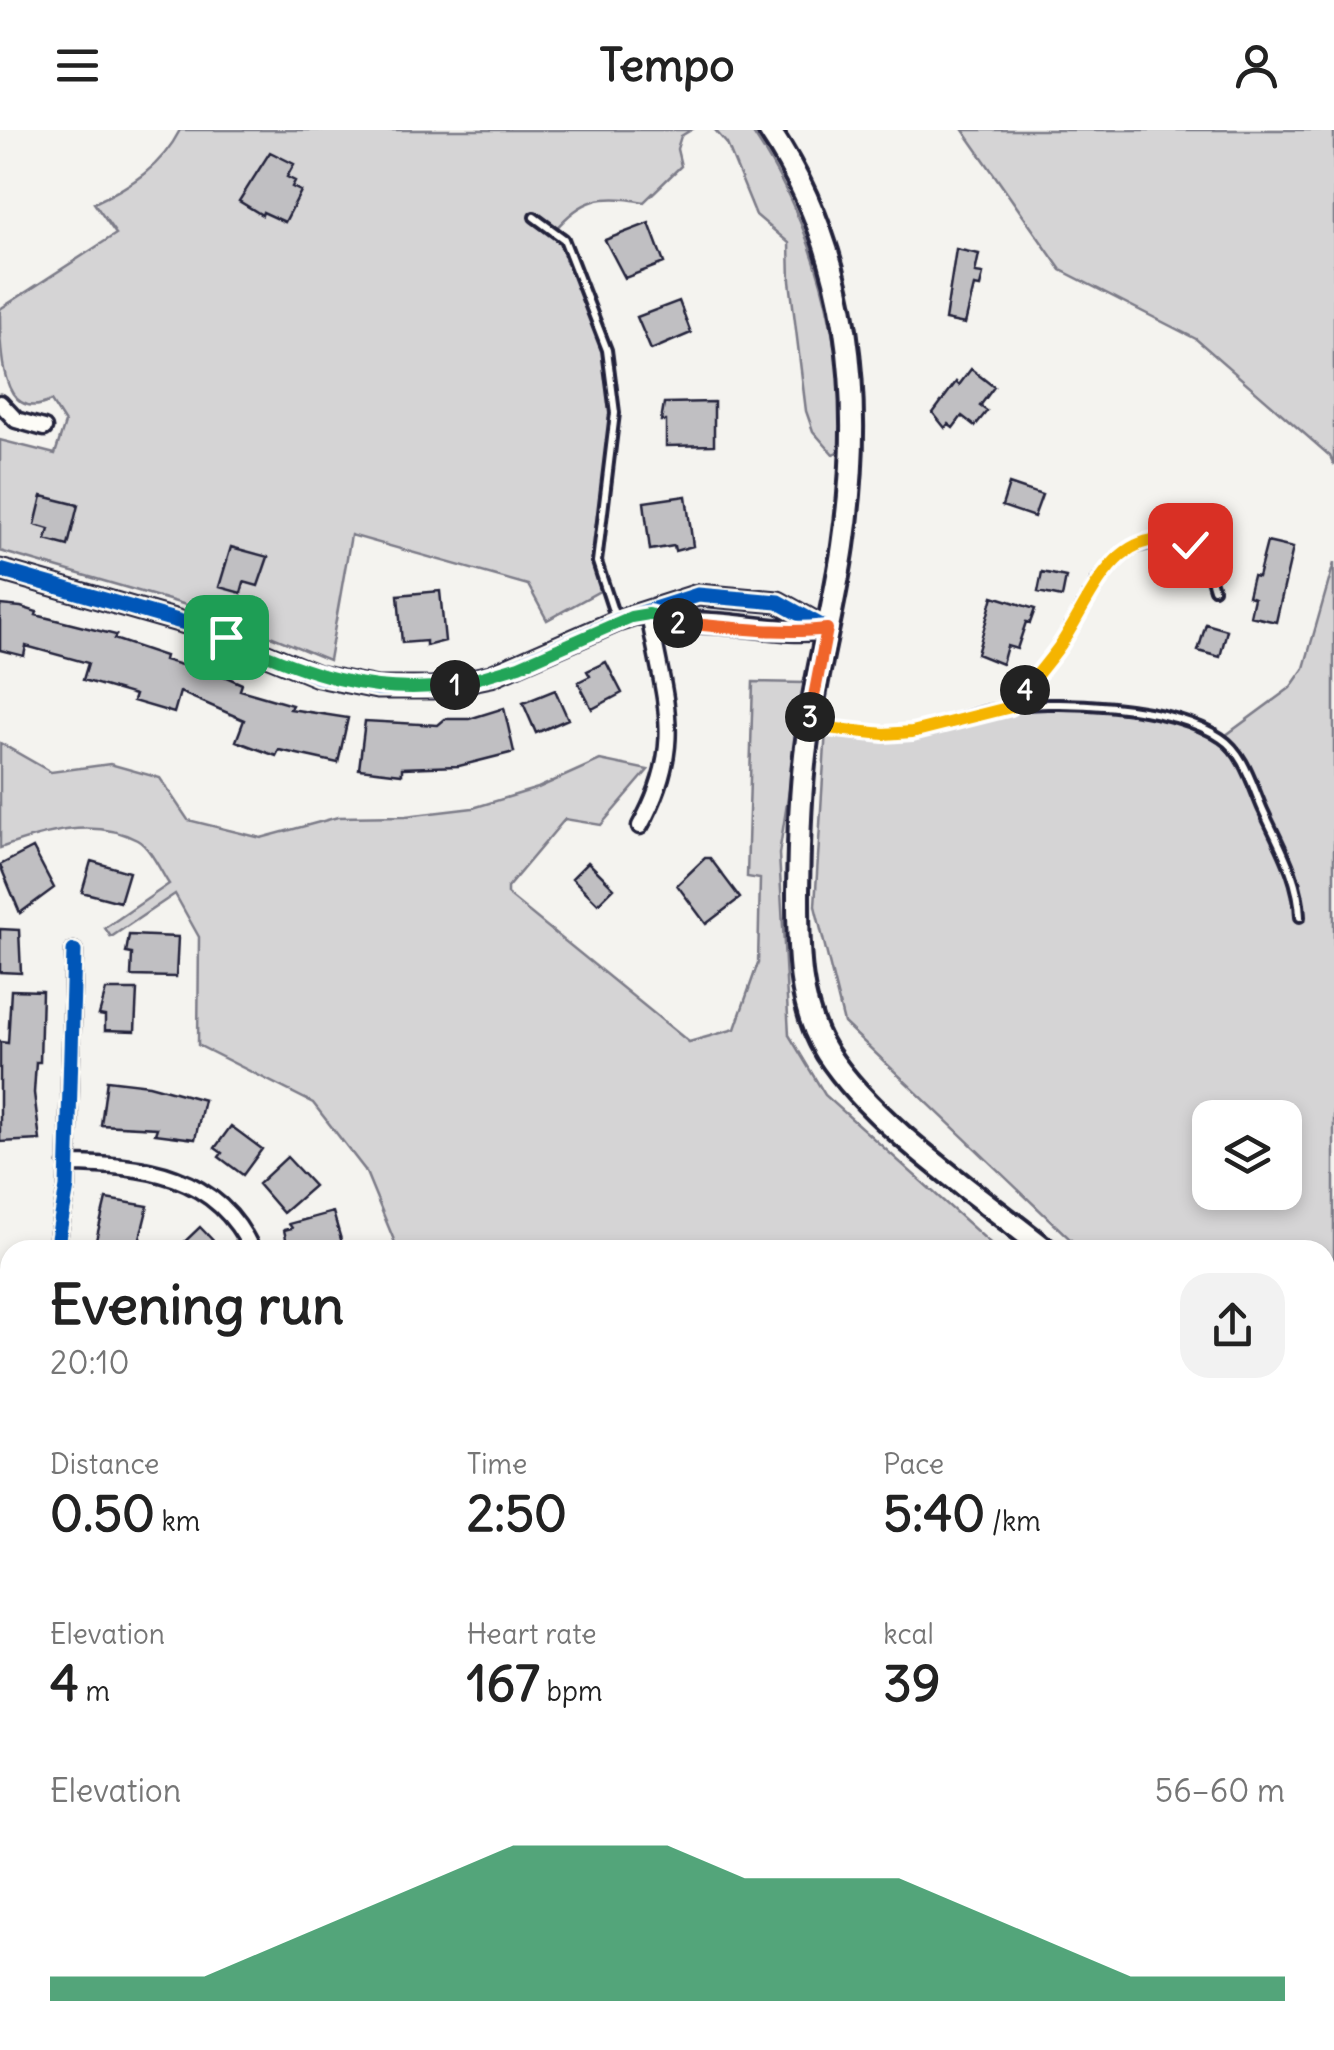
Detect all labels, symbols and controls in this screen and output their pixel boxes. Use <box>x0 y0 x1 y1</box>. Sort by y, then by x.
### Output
text: Tempo <box>599 37 735 93</box>
icon: menu <box>50 38 105 93</box>
icon: person <box>1229 38 1284 93</box>
pin <box>1148 503 1233 588</box>
icon: check <box>1163 518 1218 573</box>
pin <box>184 595 269 680</box>
pin: 2 <box>653 598 703 648</box>
text: 2 <box>670 605 686 641</box>
icon: arrive <box>199 610 254 665</box>
pin: 1 <box>430 660 480 710</box>
pin: 4 <box>1000 665 1050 715</box>
text: 1 <box>449 667 461 703</box>
text: 4 <box>1017 672 1033 708</box>
pin: 3 <box>785 692 835 742</box>
text: 3 <box>802 699 818 735</box>
map controls <box>1192 1100 1302 1210</box>
button: layers <box>1192 1100 1302 1210</box>
text: Evening run <box>50 1270 344 1339</box>
button: share <box>1180 1273 1285 1378</box>
text: 20:10 <box>50 1342 130 1383</box>
text: Distance <box>50 1446 159 1482</box>
text: Time <box>467 1446 527 1482</box>
text: Pace <box>883 1446 944 1482</box>
text: 0.50 <box>50 1482 155 1545</box>
text: 2:50 <box>467 1482 567 1545</box>
text: 5:40 <box>883 1482 985 1545</box>
text: km <box>155 1503 200 1539</box>
text: /km <box>985 1503 1041 1539</box>
text: Elevation <box>50 1616 165 1652</box>
text: Heart rate <box>467 1616 597 1652</box>
text: kcal <box>883 1616 934 1652</box>
text: 4 <box>50 1652 79 1715</box>
text: 167 <box>467 1652 540 1715</box>
text: 39 <box>883 1652 940 1715</box>
text: m <box>79 1673 110 1709</box>
text: bpm <box>540 1673 603 1709</box>
text: Elevation <box>50 1770 181 1811</box>
text: 56–60 m <box>1155 1770 1285 1811</box>

